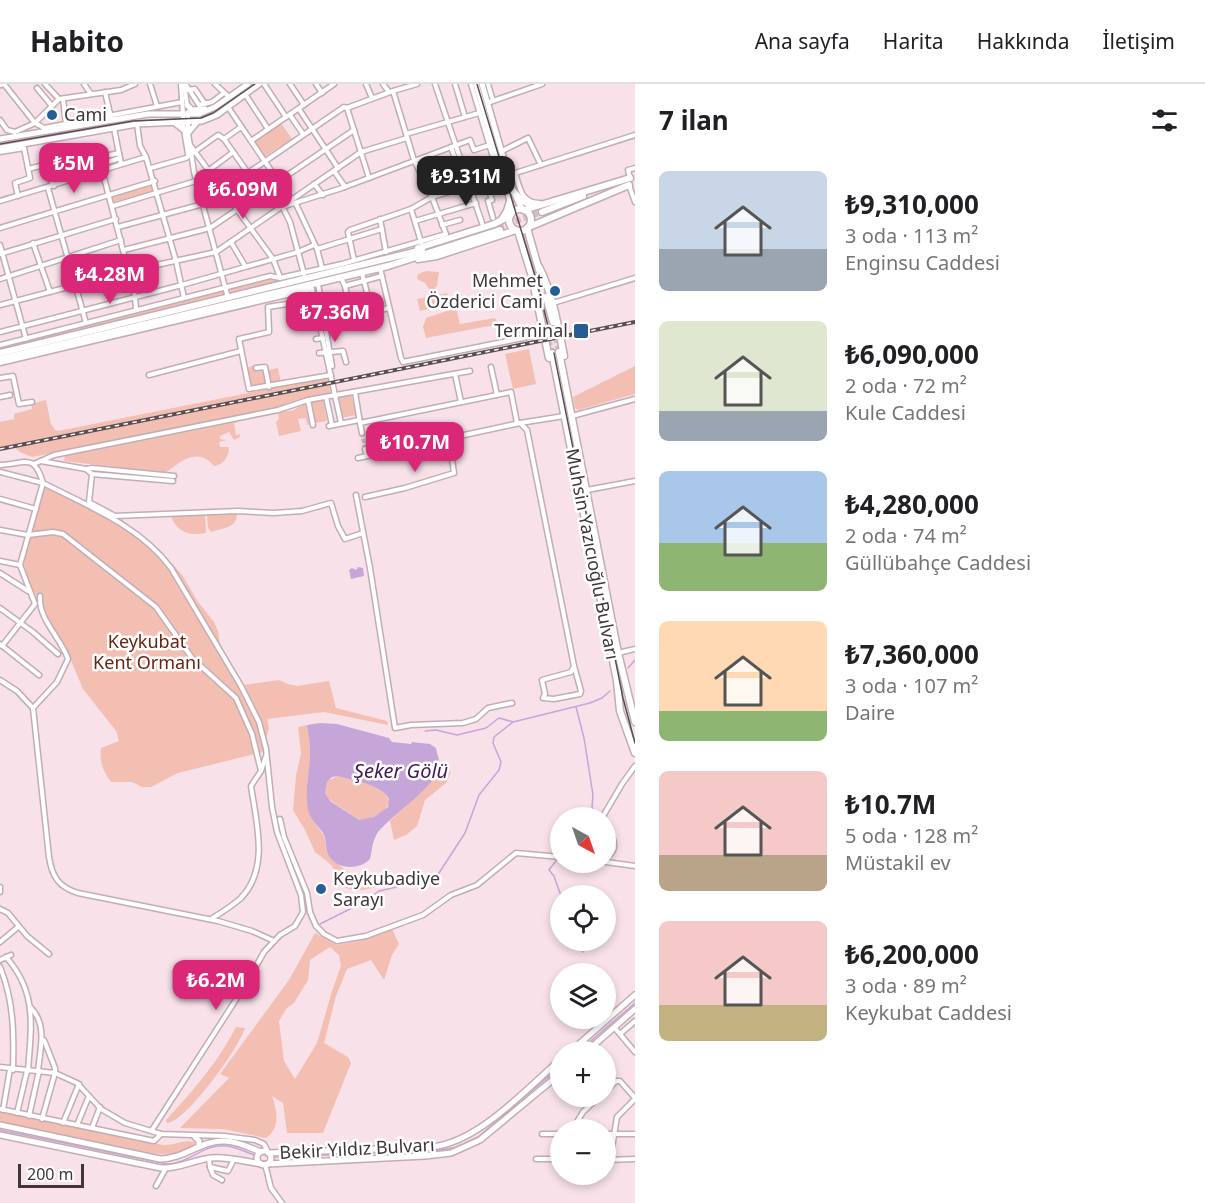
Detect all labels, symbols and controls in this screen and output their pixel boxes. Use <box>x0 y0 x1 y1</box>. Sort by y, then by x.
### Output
text: Habito <box>30 22 124 60</box>
text: Ana sayfa <box>755 27 850 55</box>
text: Harita <box>883 27 944 55</box>
text: Hakkında <box>977 27 1070 55</box>
text: İletişim <box>1103 27 1175 55</box>
place label: Cami <box>64 102 107 126</box>
text: 7 ilan <box>659 102 729 138</box>
icon: filters <box>1148 104 1181 137</box>
marker: Cami <box>45 108 59 122</box>
pin: ₺5M <box>45 143 103 194</box>
text: ₺5M <box>53 149 95 176</box>
pin: ₺9.31M <box>417 156 515 207</box>
text: ₺9.31M <box>431 162 501 189</box>
pin: ₺6.09M <box>194 169 292 220</box>
text: ₺6.09M <box>208 175 278 202</box>
text: ₺9,310,000 <box>845 186 979 222</box>
icon: home <box>707 195 779 267</box>
text: 3 oda · 113 m² <box>845 222 978 249</box>
text: Enginsu Caddesi <box>845 249 1000 276</box>
pin: ₺4.28M <box>61 254 159 305</box>
text: ₺4.28M <box>75 260 145 287</box>
place label: Mehmet Özderici Cami <box>426 268 543 313</box>
marker: Mehmet Özderici Cami <box>548 284 562 298</box>
pin: ₺7.36M <box>286 292 384 343</box>
text: ₺7.36M <box>300 298 370 325</box>
place label: Terminal <box>494 318 568 342</box>
marker: Terminal <box>572 322 590 340</box>
text: ₺6,090,000 <box>845 336 979 372</box>
icon: home <box>707 345 779 417</box>
text: 2 oda · 72 m² <box>845 372 967 399</box>
text: Kule Caddesi <box>845 399 966 426</box>
pin: ₺10.7M <box>366 422 464 473</box>
text: ₺10.7M <box>380 428 450 455</box>
street label: Muhsin Yazıcıoğlu Bulvarı <box>561 446 625 661</box>
text: ₺4,280,000 <box>845 486 979 522</box>
icon: home <box>707 495 779 567</box>
text: 2 oda · 74 m² <box>845 522 967 549</box>
text: Güllübahçe Caddesi <box>845 549 1031 576</box>
park label: Keykubat Kent Ormanı <box>93 629 201 674</box>
text: ₺7,360,000 <box>845 636 979 672</box>
icon: home <box>707 645 779 717</box>
text: 3 oda · 107 m² <box>845 672 978 699</box>
text: Daire <box>845 699 895 726</box>
water label: Şeker Gölü <box>354 757 448 784</box>
text: ₺10.7M <box>845 786 936 822</box>
icon: home <box>707 795 779 867</box>
north arrow <box>550 807 616 873</box>
map controls <box>550 807 616 1185</box>
text: 5 oda · 128 m² <box>845 822 978 849</box>
text: Müstakil ev <box>845 849 951 876</box>
place label: Keykubadiye Sarayı <box>333 866 440 911</box>
marker: Keykubadiye Sarayı <box>314 882 328 896</box>
button: locate <box>550 885 616 951</box>
text: ₺6,200,000 <box>845 936 979 972</box>
icon: home <box>707 945 779 1017</box>
pin: ₺6.2M <box>174 960 258 1011</box>
button: layers <box>550 963 616 1029</box>
text: ₺6.2M <box>187 966 245 993</box>
text: 3 oda · 89 m² <box>845 972 967 999</box>
text: Keykubat Caddesi <box>845 999 1012 1026</box>
button: + <box>550 1041 616 1107</box>
button: − <box>550 1119 616 1185</box>
street label: Bekir Yıldız Bulvarı <box>279 1132 435 1164</box>
scale bar <box>18 1161 84 1188</box>
text: 200 m <box>27 1163 74 1185</box>

